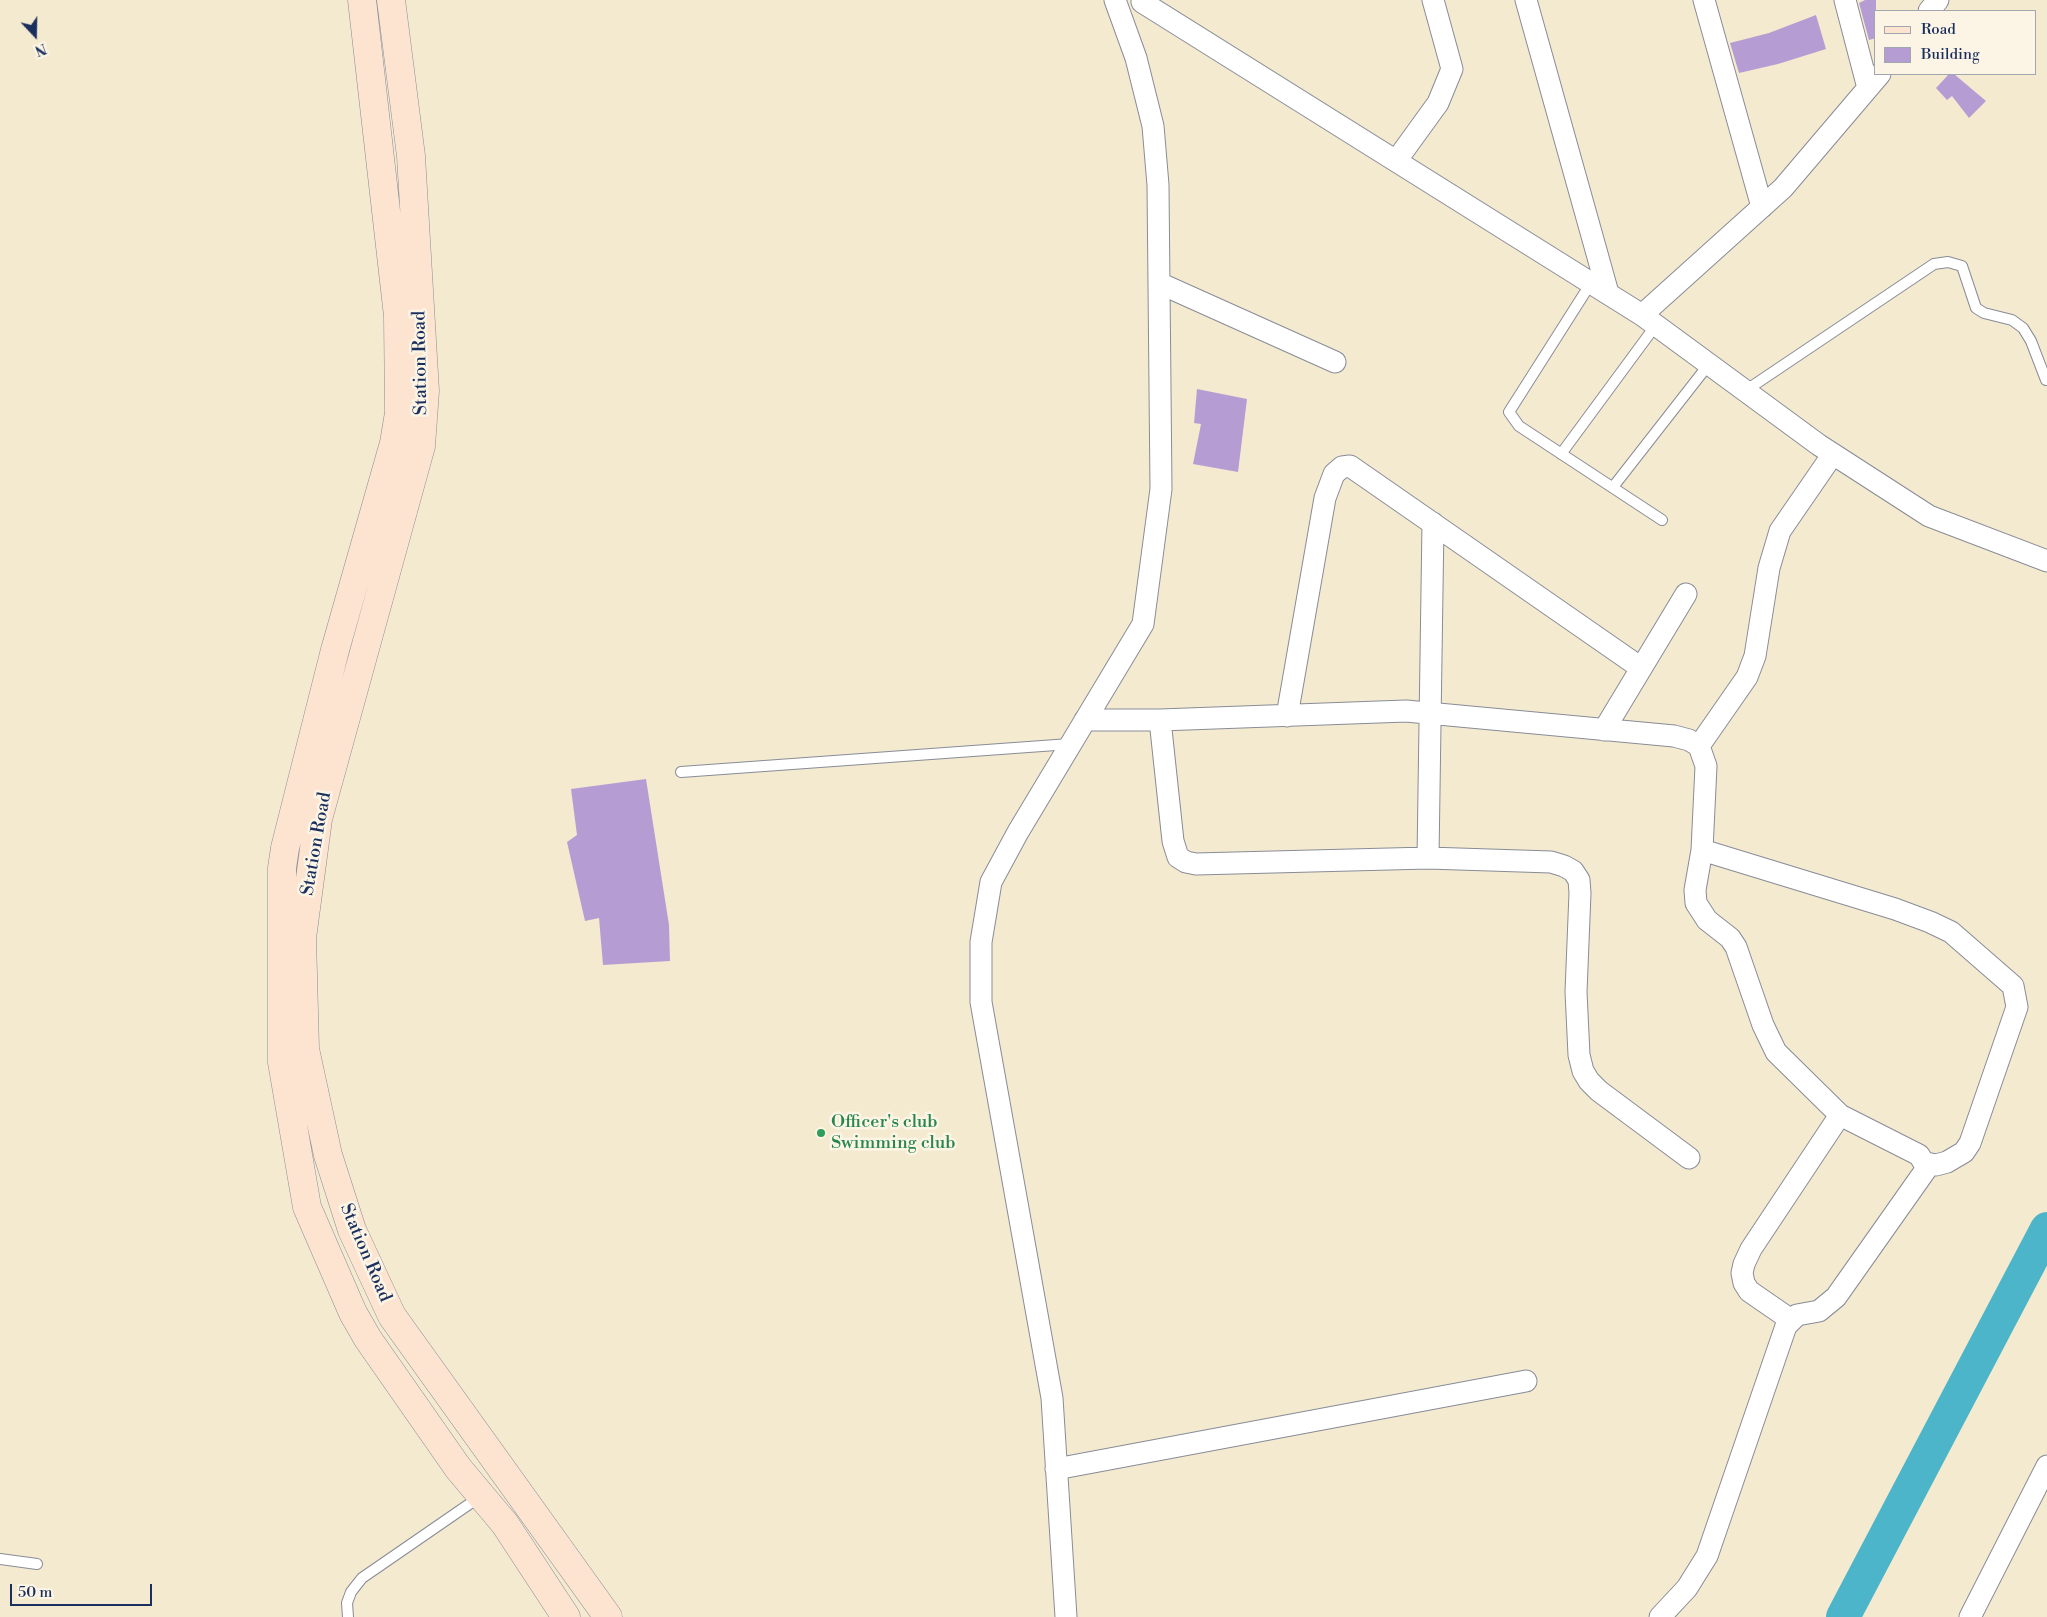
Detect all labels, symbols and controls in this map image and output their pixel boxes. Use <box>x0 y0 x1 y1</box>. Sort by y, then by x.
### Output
north arrow <box>10 10 60 60</box>
legend <box>1874 10 2037 75</box>
text: Road <box>1921 20 1956 39</box>
text: N <box>32 39 49 59</box>
text: Building <box>1921 45 1980 64</box>
street label: Station Road <box>409 310 433 416</box>
street label: Station Road <box>297 791 337 897</box>
place label: Officer's club Swimming club <box>831 1112 955 1154</box>
marker: Officer's club Swimming club <box>815 1127 827 1139</box>
street label: Station Road <box>335 1201 395 1305</box>
scale bar <box>12 1574 155 1606</box>
text: 50 m <box>18 1583 52 1602</box>

